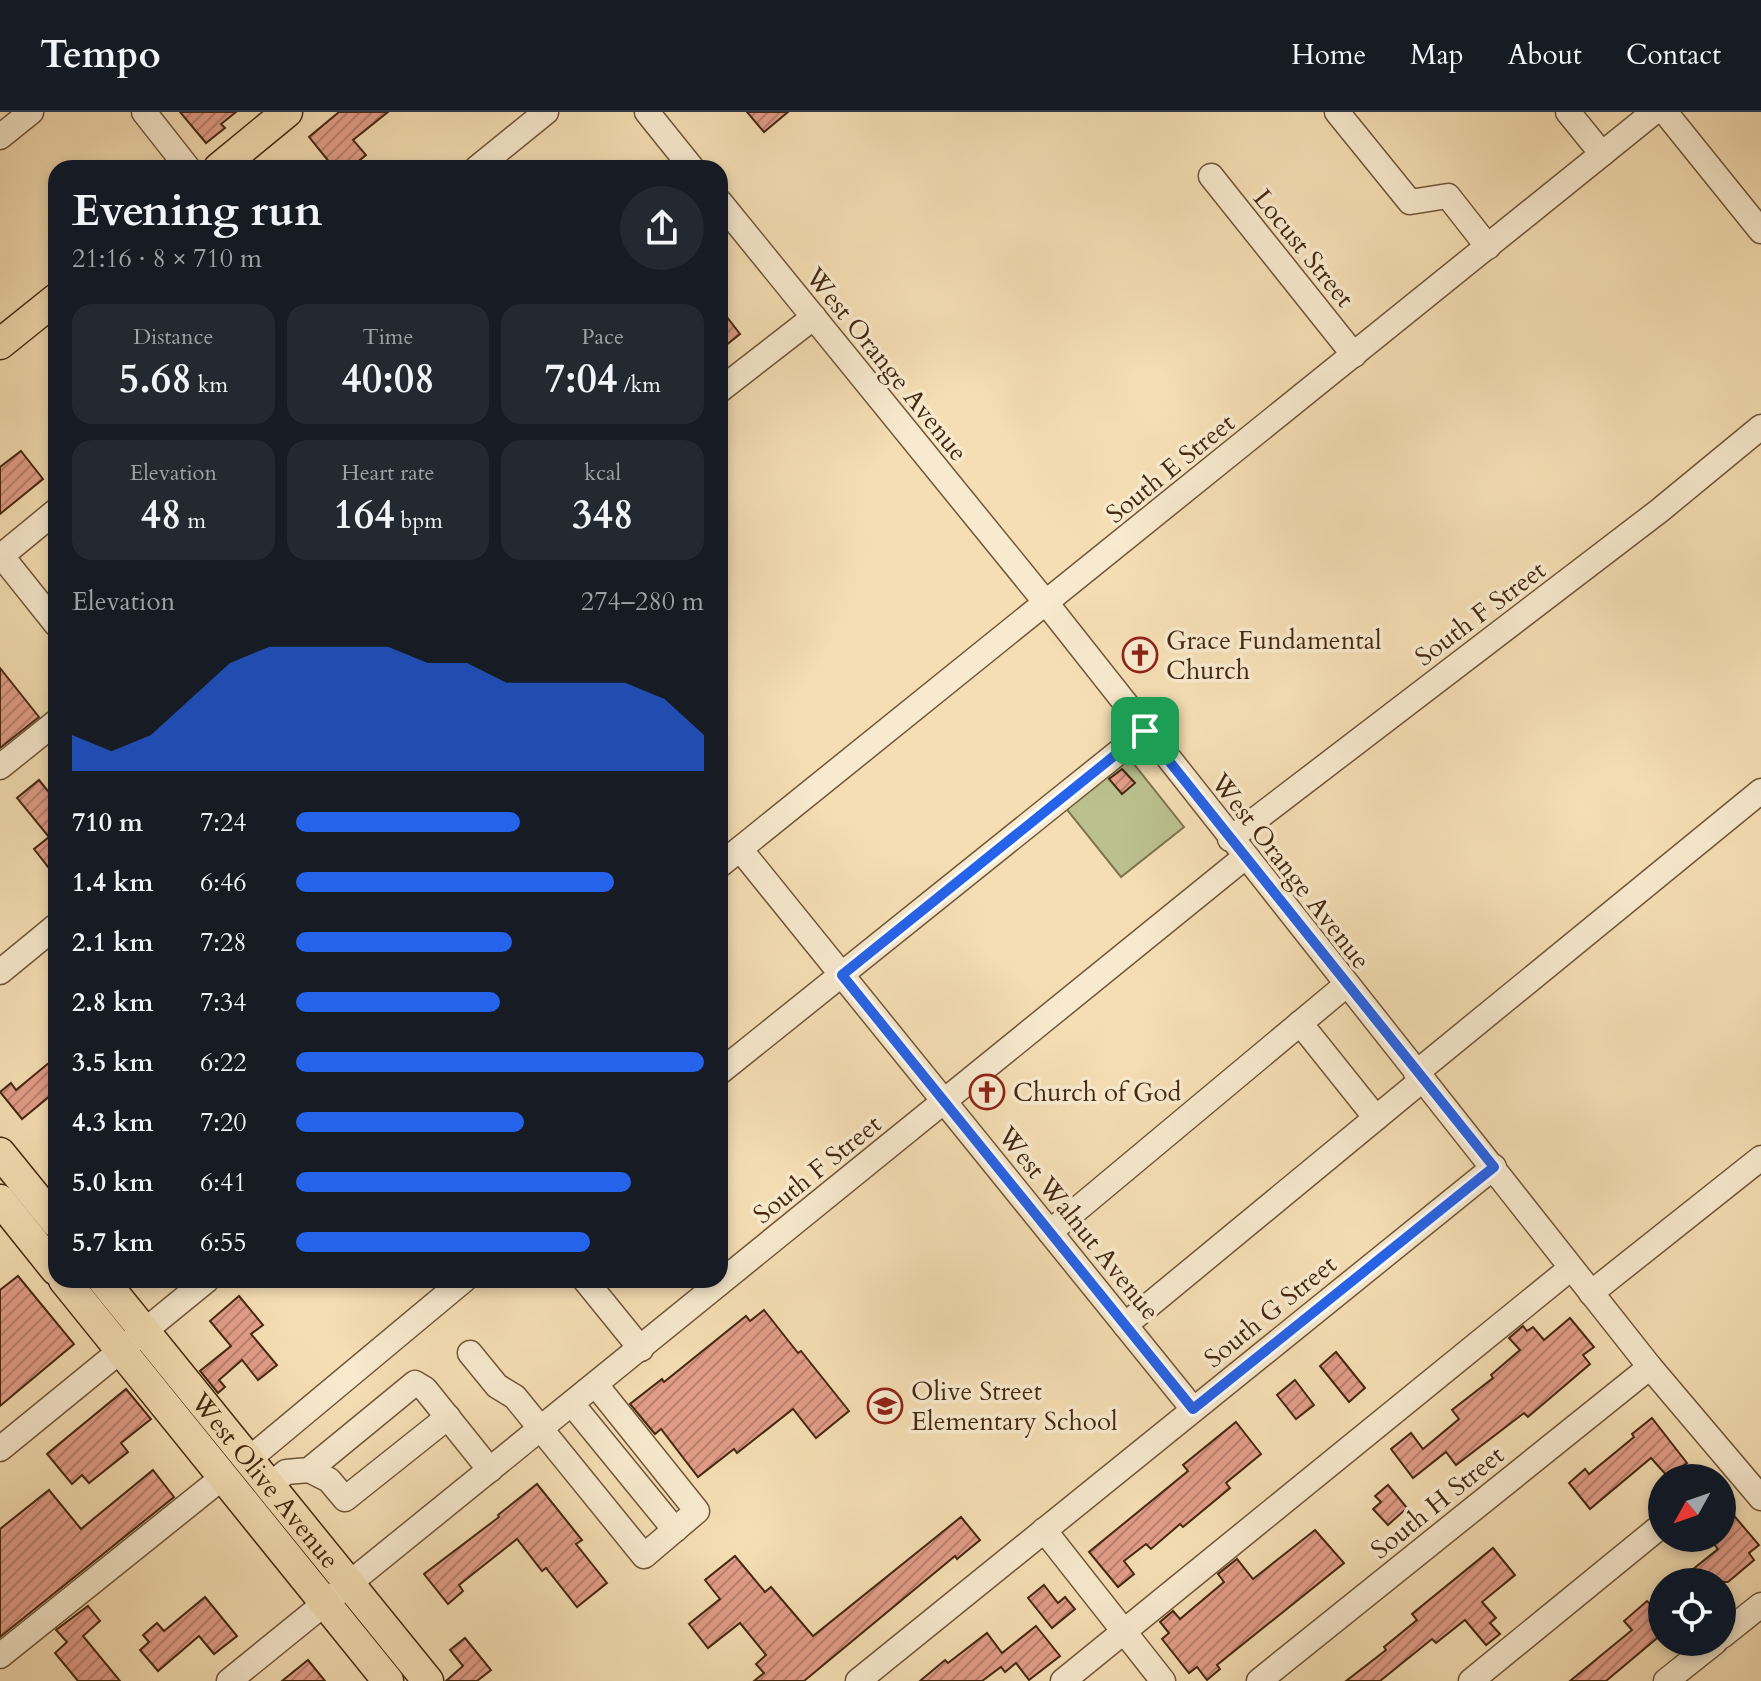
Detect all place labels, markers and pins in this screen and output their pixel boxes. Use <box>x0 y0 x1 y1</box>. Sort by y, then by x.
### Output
place label: Grace Fundamental Church <box>1166 623 1382 688</box>
church icon: Grace Fundamental Church <box>1121 636 1159 674</box>
pin <box>1111 697 1179 765</box>
church icon: Church of God <box>968 1073 1006 1111</box>
place label: Church of God <box>1013 1075 1182 1110</box>
place label: Olive Street Elementary School <box>911 1374 1118 1439</box>
school or university icon: Olive Street Elementary School <box>866 1387 904 1425</box>

